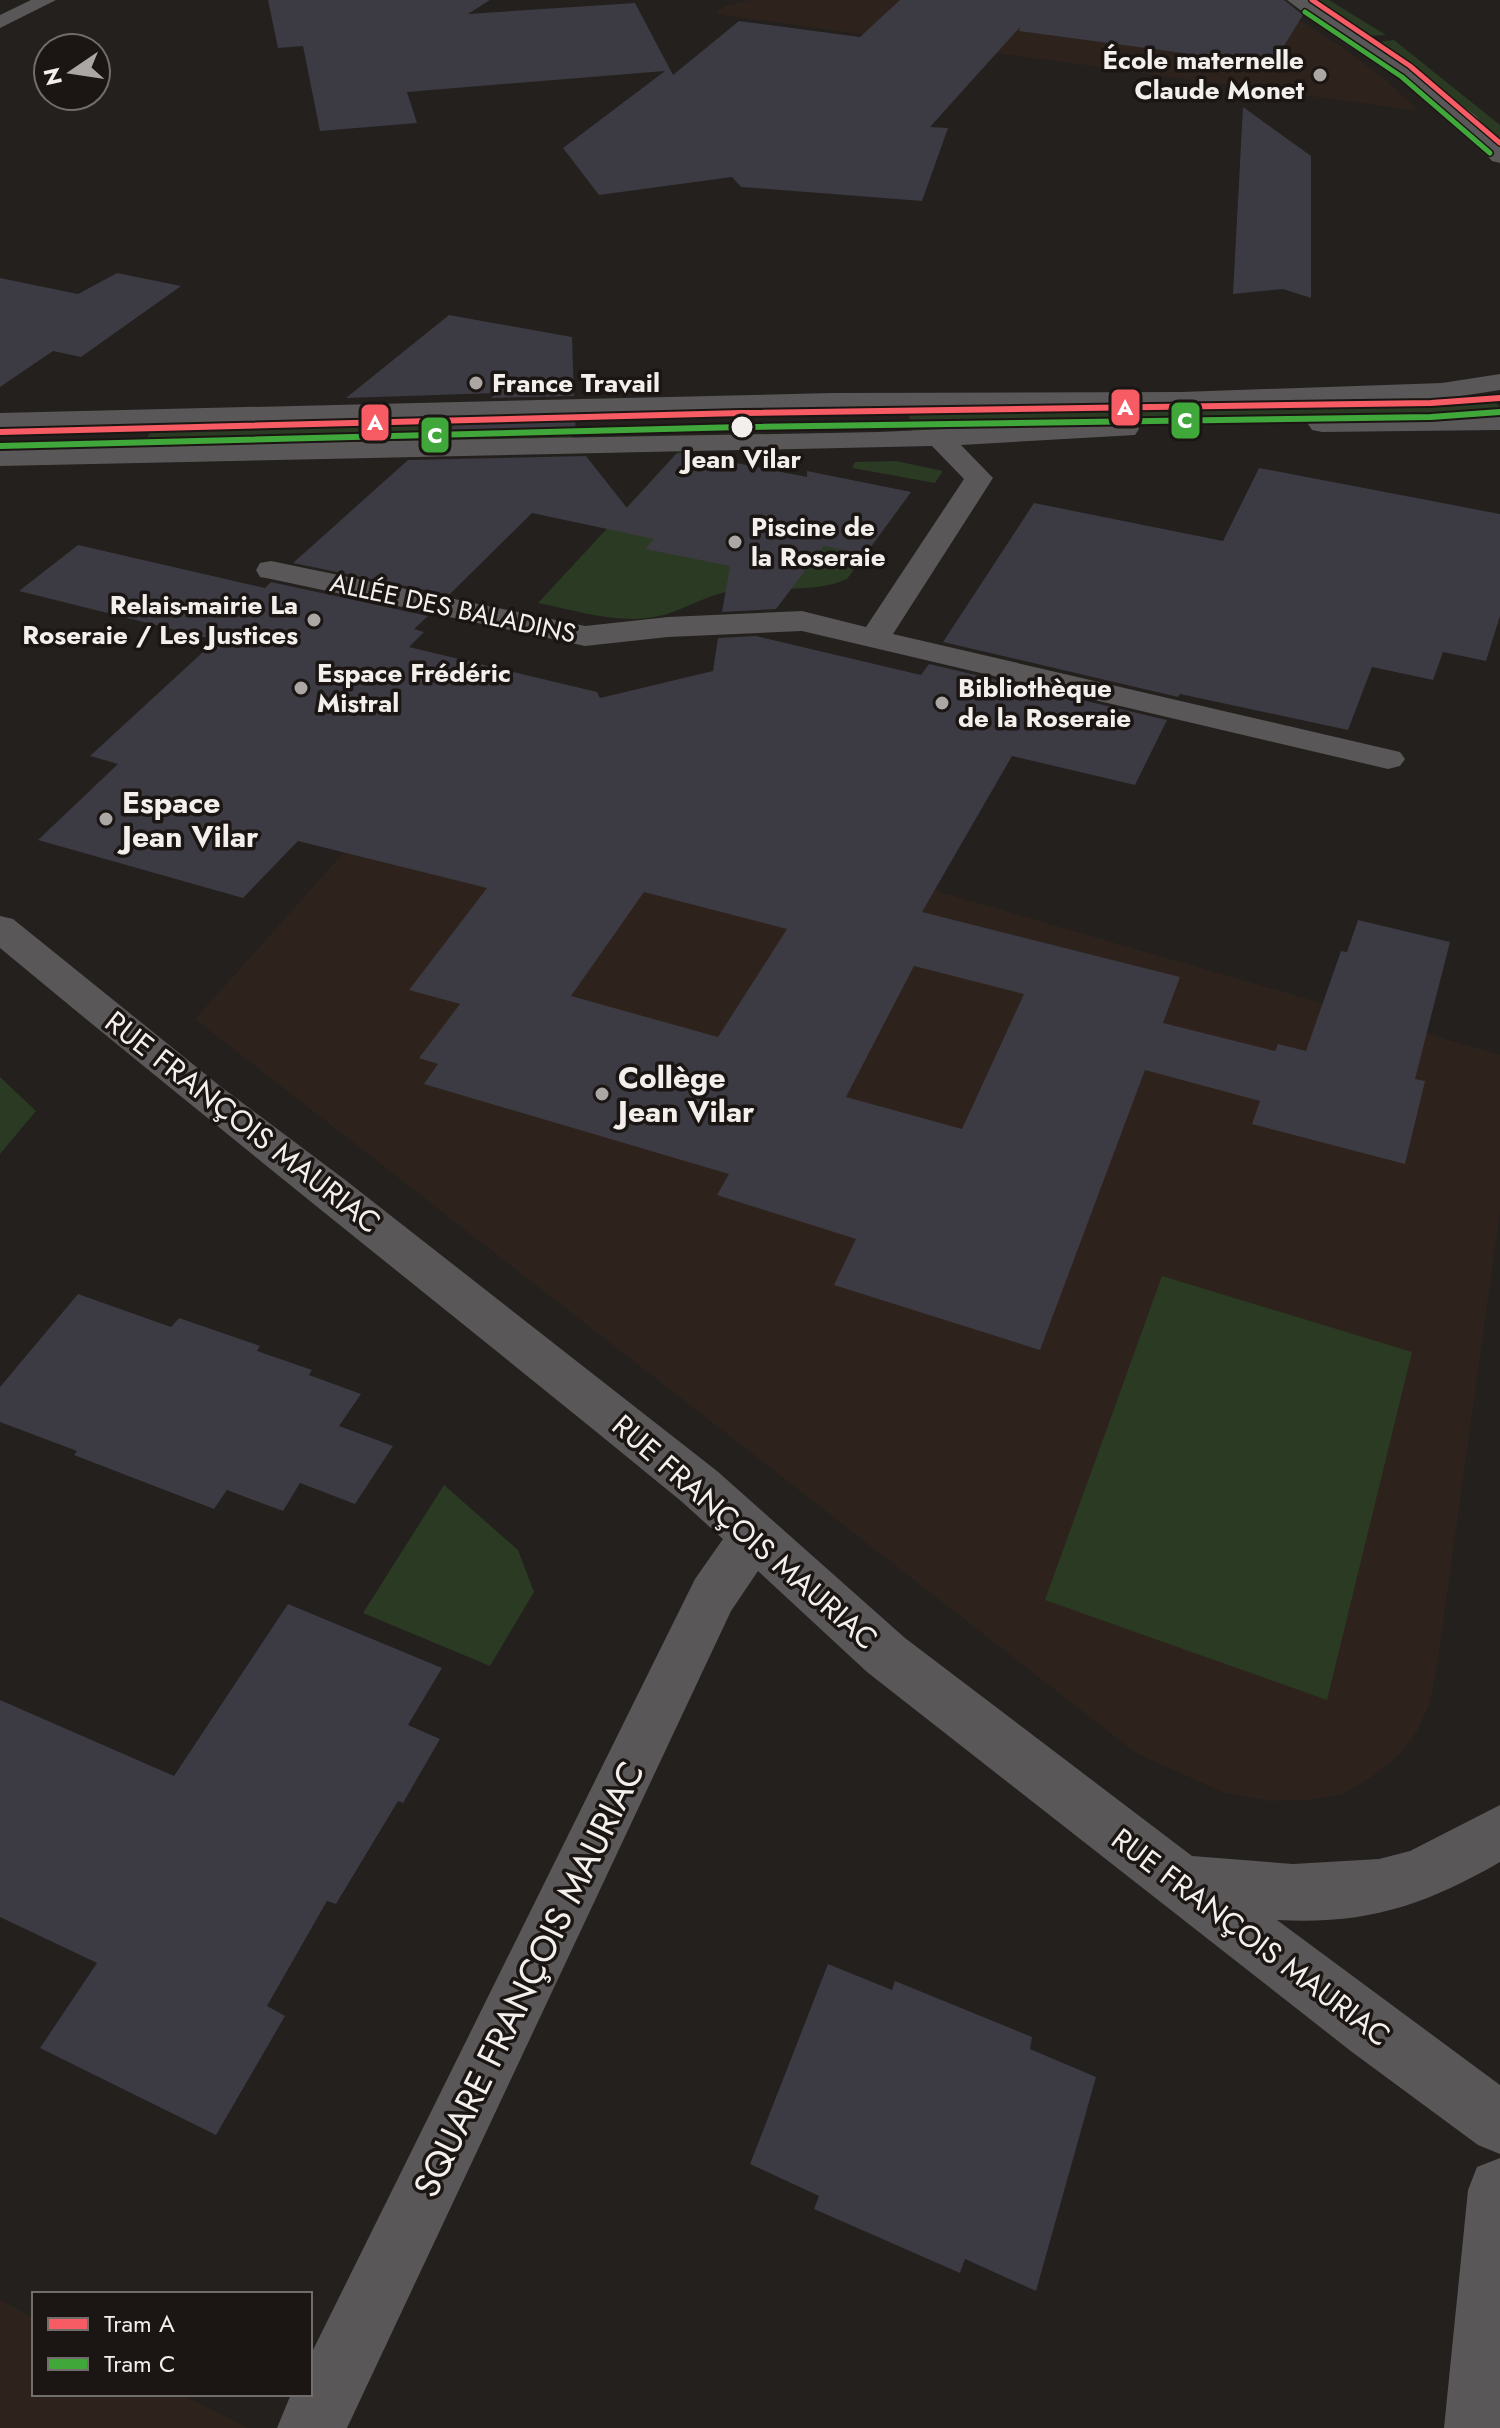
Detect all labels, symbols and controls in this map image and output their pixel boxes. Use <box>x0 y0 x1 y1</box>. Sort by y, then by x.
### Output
north arrow <box>32 32 112 112</box>
place label: École maternelle Claude Monet <box>1102 41 1305 109</box>
text: N <box>35 64 70 89</box>
marker: École maternelle Claude Monet <box>1311 66 1329 84</box>
place label: France Travail <box>492 364 660 402</box>
marker: France Travail <box>467 374 485 392</box>
line badge: A <box>1110 388 1141 427</box>
text: A <box>1116 391 1134 423</box>
line badge: C <box>1170 401 1201 440</box>
line badge: A <box>360 403 390 442</box>
text: C <box>1177 404 1193 436</box>
text: A <box>366 406 384 438</box>
marker: Jean Vilar <box>729 414 755 440</box>
line badge: C <box>420 416 450 454</box>
text: C <box>427 419 443 451</box>
place label: Jean Vilar <box>678 440 801 478</box>
place label: Piscine de la Roseraie <box>751 508 886 576</box>
marker: Piscine de la Roseraie <box>726 533 744 551</box>
street label: ALLÉE DES BALADINS <box>327 563 579 653</box>
place label: Relais-mairie La Roseraie / Les Justices <box>22 586 298 654</box>
marker: Relais-mairie La Roseraie / Les Justices <box>305 611 323 629</box>
place label: Espace Frédéric Mistral <box>317 654 511 722</box>
place label: Bibliothèque de la Roseraie <box>958 669 1131 737</box>
marker: Espace Frédéric Mistral <box>292 679 310 697</box>
marker: Bibliothèque de la Roseraie <box>933 694 951 712</box>
place label: Espace Jean Vilar <box>117 781 259 858</box>
marker: Espace Jean Vilar <box>97 810 115 828</box>
street label: RUE FRANÇOIS MAURIAC <box>96 1001 390 1243</box>
place label: Collège Jean Vilar <box>613 1056 755 1133</box>
marker: Collège Jean Vilar <box>593 1085 611 1103</box>
street label: RUE FRANÇOIS MAURIAC <box>603 1404 887 1660</box>
street label: SQUARE FRANÇOIS MAURIAC <box>400 1752 656 2206</box>
street label: RUE FRANÇOIS MAURIAC <box>1103 1818 1399 2056</box>
legend <box>32 2292 312 2396</box>
text: Tram A <box>104 2306 175 2341</box>
text: Tram C <box>104 2346 175 2381</box>

